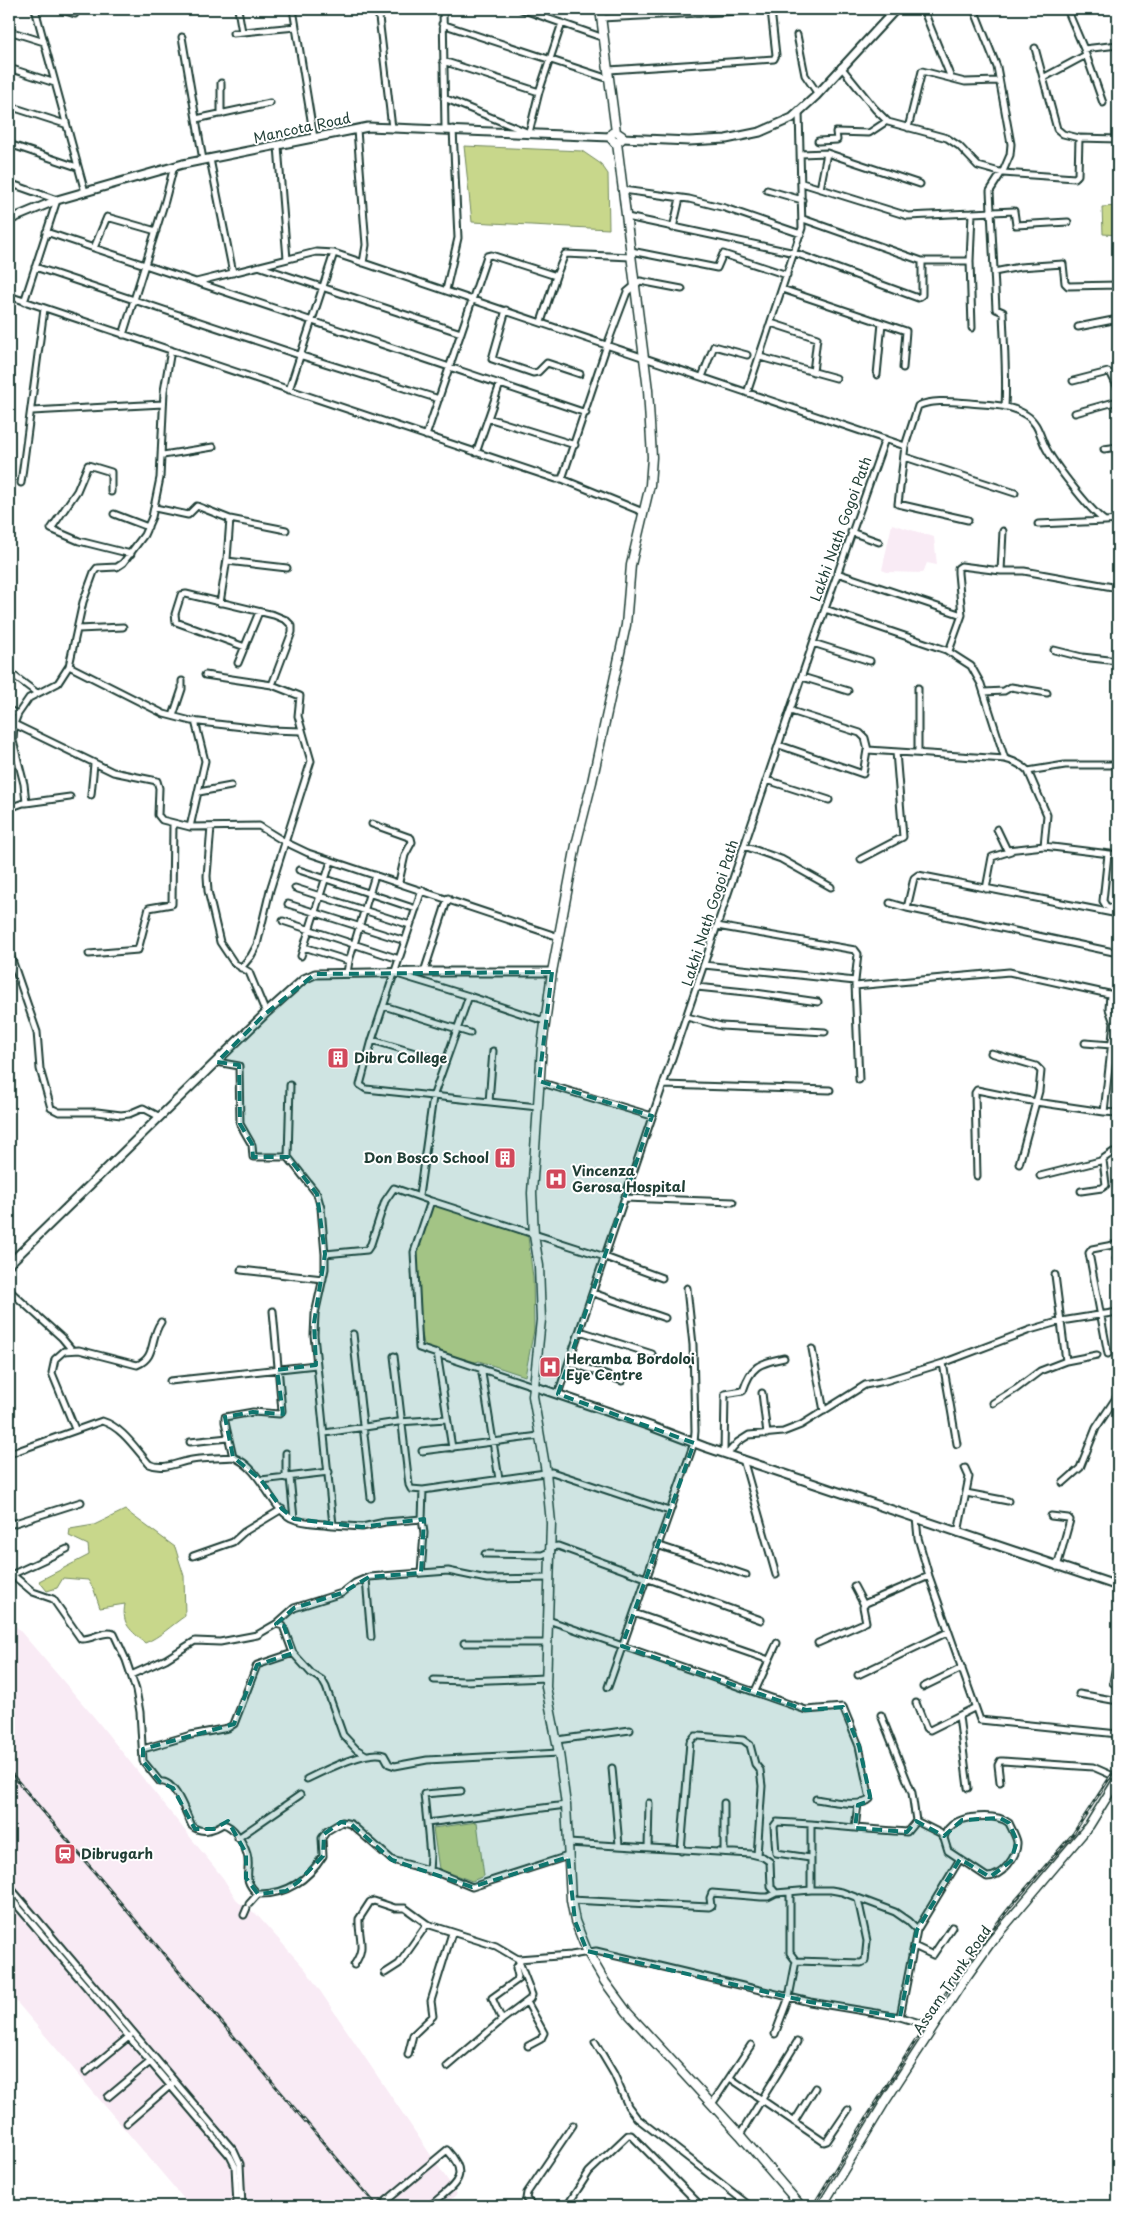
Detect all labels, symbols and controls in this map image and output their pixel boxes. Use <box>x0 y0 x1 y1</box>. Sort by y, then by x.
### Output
street label: Mancota Road <box>251 107 352 148</box>
street label: Lakhi Nath Gogoi Path <box>805 453 877 604</box>
street label: Lakhi Nath Gogoi Path <box>676 837 743 989</box>
building icon: Dibru College <box>326 1046 350 1070</box>
place label: Dibru College <box>354 1047 447 1068</box>
building icon: Don Bosco School <box>493 1146 517 1170</box>
place label: Don Bosco School <box>363 1147 489 1168</box>
place label: Vincenza Gerosa Hospital <box>572 1160 686 1197</box>
hospital icon: Vincenza Gerosa Hospital <box>544 1167 568 1191</box>
place label: Heramba Bordoloi Eye Centre <box>566 1348 695 1385</box>
hospital icon: Heramba Bordoloi Eye Centre <box>538 1355 562 1379</box>
station icon: Dibrugarh <box>53 1842 77 1866</box>
place label: Dibrugarh <box>81 1843 153 1864</box>
street label: Assam Trunk Road <box>907 1921 996 2038</box>

